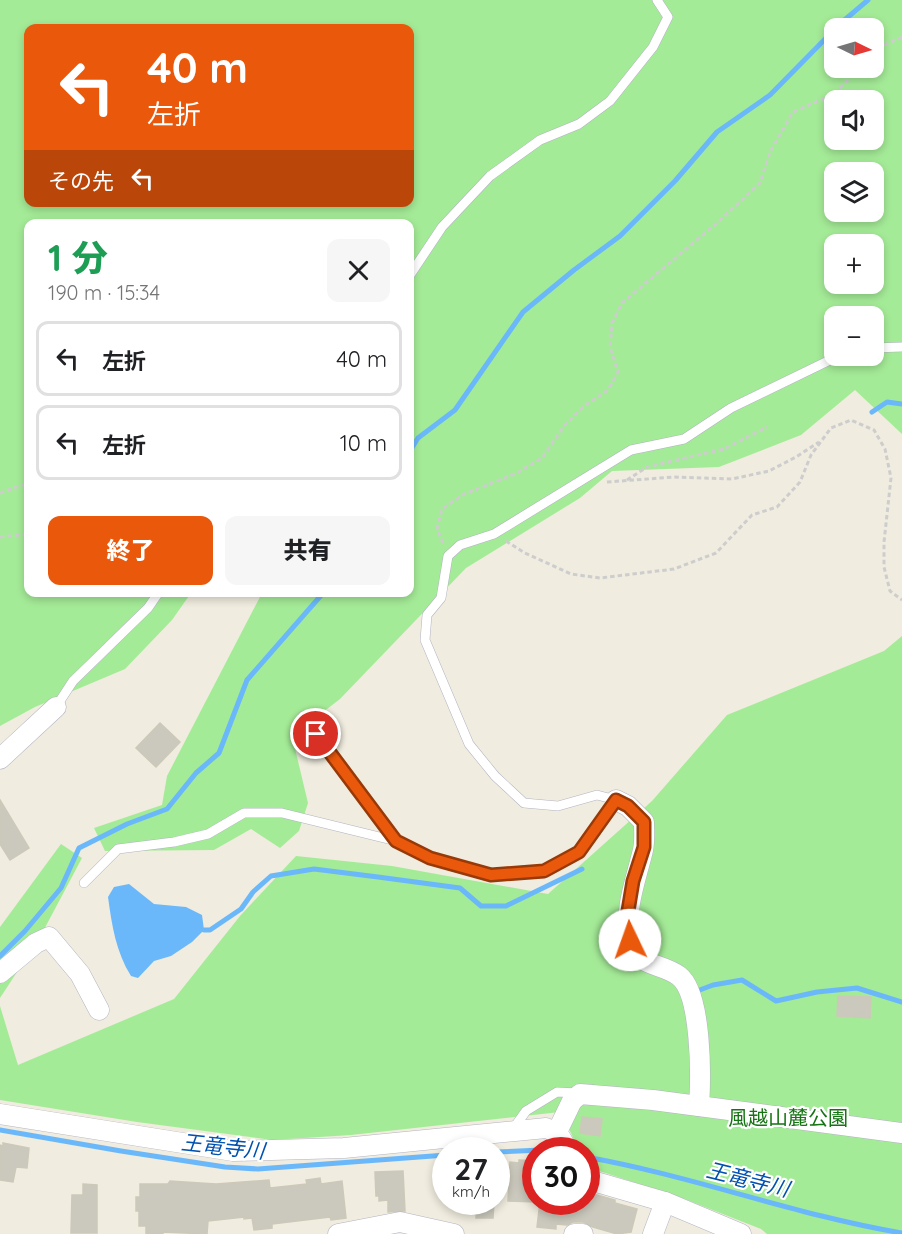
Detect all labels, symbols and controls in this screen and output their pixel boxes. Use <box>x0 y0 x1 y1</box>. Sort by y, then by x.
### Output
north arrow <box>824 18 884 78</box>
map controls <box>824 18 884 366</box>
text: 40 m <box>147 41 248 94</box>
icon: left <box>48 48 126 126</box>
button: sound <box>824 90 884 150</box>
text: 左折 <box>147 97 201 131</box>
icon: left <box>126 162 159 195</box>
button: layers <box>824 162 884 222</box>
text: その先 <box>48 167 114 195</box>
button: + <box>824 234 884 294</box>
text: 1 分 <box>48 235 108 280</box>
button: close <box>327 239 390 302</box>
text: 190 m · 15:34 <box>48 280 160 305</box>
button: − <box>824 306 884 366</box>
icon: left <box>51 342 84 375</box>
text: 40 m <box>336 345 387 373</box>
text: 左折 <box>102 347 146 375</box>
icon: left <box>51 426 84 459</box>
text: 10 m <box>340 429 387 457</box>
text: 左折 <box>102 431 146 459</box>
button: 終了 <box>48 516 213 585</box>
button: 共有 <box>225 516 390 585</box>
pin <box>290 708 341 759</box>
icon: arrive <box>299 717 332 750</box>
position arrow <box>598 908 662 972</box>
park label: 風越山麓公園 <box>728 1105 848 1130</box>
water label: 王竜寺川 <box>180 1129 268 1164</box>
speed limit sign: 30 <box>522 1137 600 1215</box>
text: 27 <box>454 1150 488 1188</box>
water label: 王竜寺川 <box>704 1156 794 1202</box>
text: km/h <box>452 1182 490 1201</box>

